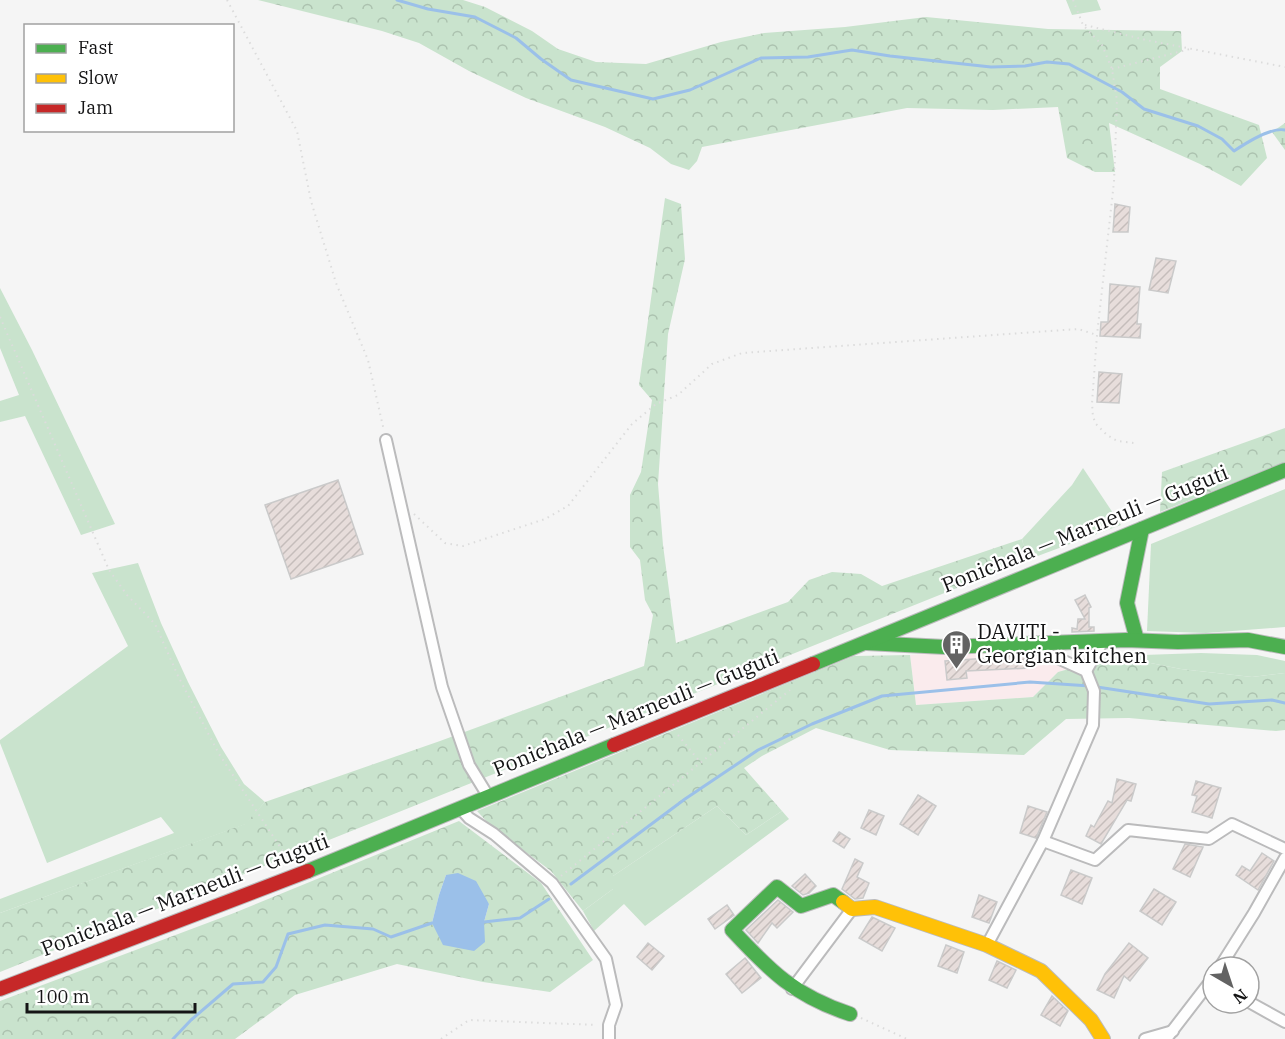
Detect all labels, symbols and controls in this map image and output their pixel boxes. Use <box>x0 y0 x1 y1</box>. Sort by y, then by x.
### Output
legend <box>24 24 234 132</box>
text: Fast <box>78 36 113 59</box>
text: Slow <box>78 66 118 89</box>
text: Jam <box>78 96 113 119</box>
street label: Ponichala — Marneuli — Guguti <box>937 458 1232 598</box>
place label: DAVITI - Georgian kitchen <box>977 617 1147 669</box>
building icon: DAVITI - Georgian kitchen <box>940 628 972 670</box>
street label: Ponichala — Marneuli — Guguti <box>488 642 783 782</box>
street label: Ponichala — Marneuli — Guguti <box>37 826 333 962</box>
north arrow <box>1201 955 1261 1015</box>
scale bar <box>27 976 195 1014</box>
text: 100 m <box>36 985 90 1008</box>
text: N <box>1229 985 1252 1008</box>

